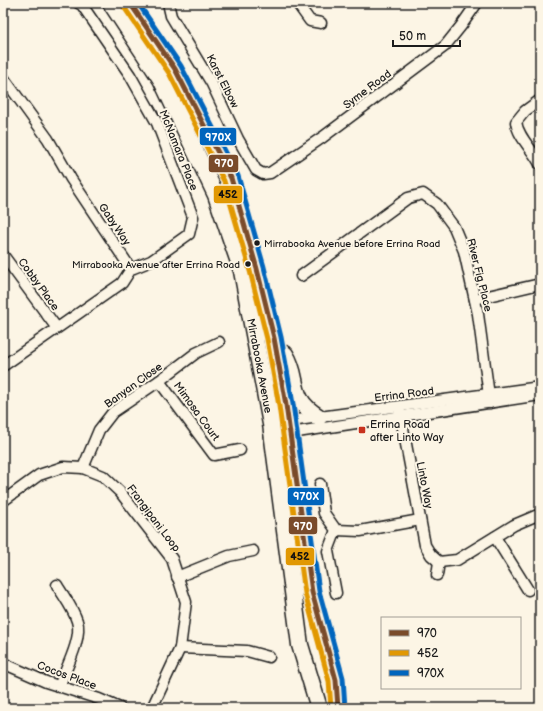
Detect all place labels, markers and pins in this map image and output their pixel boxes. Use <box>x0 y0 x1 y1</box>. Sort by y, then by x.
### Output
marker: Mirrabooka Avenue before Errina Road <box>252 238 262 248</box>
place label: Mirrabooka Avenue before Errina Road <box>264 238 441 250</box>
place label: Mirrabooka Avenue after Errina Road <box>72 259 240 271</box>
marker: Mirrabooka Avenue after Errina Road <box>243 259 253 269</box>
place label: Errina Road after Linto Way <box>370 418 444 444</box>
marker: Errina Road after Linto Way <box>357 425 367 435</box>

